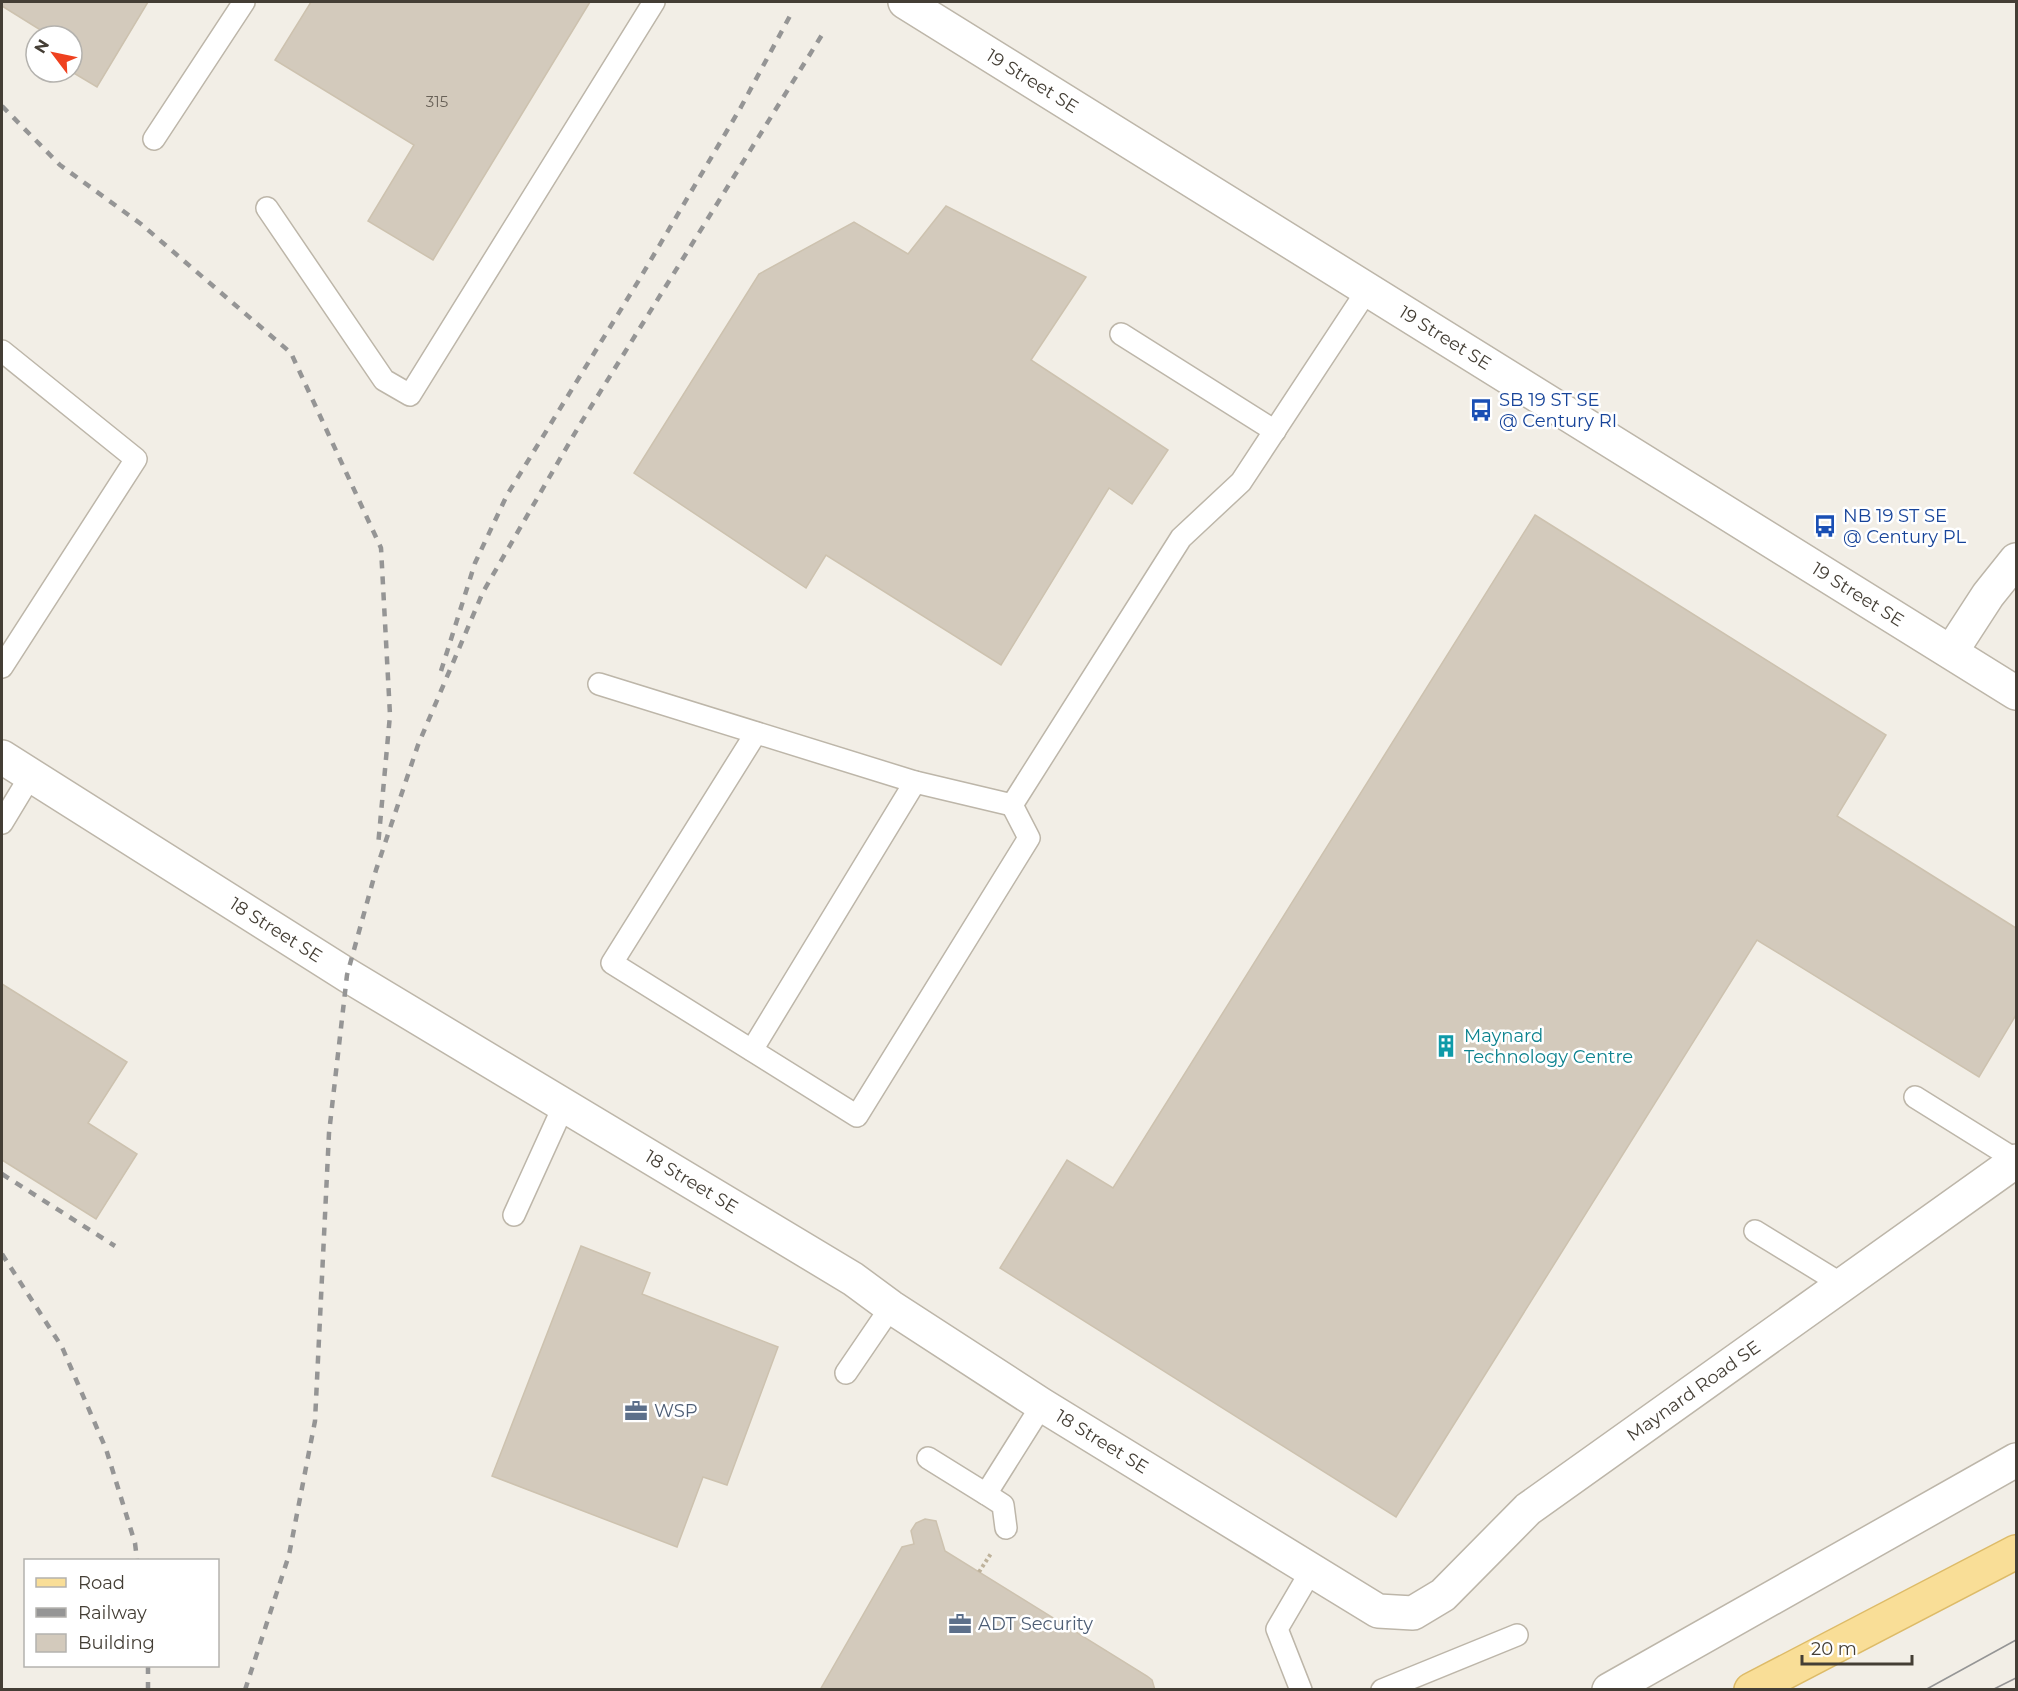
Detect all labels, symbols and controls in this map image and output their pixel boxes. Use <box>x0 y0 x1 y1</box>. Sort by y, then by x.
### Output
north arrow <box>24 24 84 84</box>
text: N <box>30 36 53 57</box>
street label: 19 Street SE <box>982 44 1083 118</box>
house number: 315 <box>426 92 448 111</box>
street label: 19 Street SE <box>1395 301 1495 375</box>
place label: SB 19 ST SE @ Century RI <box>1499 389 1617 432</box>
bus stop icon: SB 19 ST SE @ Century RI <box>1468 397 1494 423</box>
place label: NB 19 ST SE @ Century PL <box>1843 505 1966 548</box>
bus stop icon: NB 19 ST SE @ Century PL <box>1812 513 1838 539</box>
street label: 19 Street SE <box>1808 558 1908 632</box>
street label: 18 Street SE <box>226 893 326 967</box>
place label: Maynard Technology Centre <box>1464 1025 1633 1068</box>
building icon: Maynard Technology Centre <box>1433 1033 1459 1059</box>
street label: 18 Street SE <box>641 1146 742 1218</box>
street label: Maynard Road SE <box>1622 1336 1765 1446</box>
office icon: WSP <box>623 1398 649 1424</box>
place label: WSP <box>654 1400 698 1422</box>
street label: 18 Street SE <box>1051 1405 1153 1479</box>
legend <box>24 1559 219 1667</box>
text: Road <box>78 1572 125 1594</box>
text: Railway <box>78 1602 147 1624</box>
office icon: ADT Security <box>947 1611 973 1637</box>
place label: ADT Security <box>978 1613 1093 1635</box>
scale bar <box>1802 1628 1912 1666</box>
text: Building <box>78 1632 155 1654</box>
text: 20 m <box>1811 1638 1857 1660</box>

